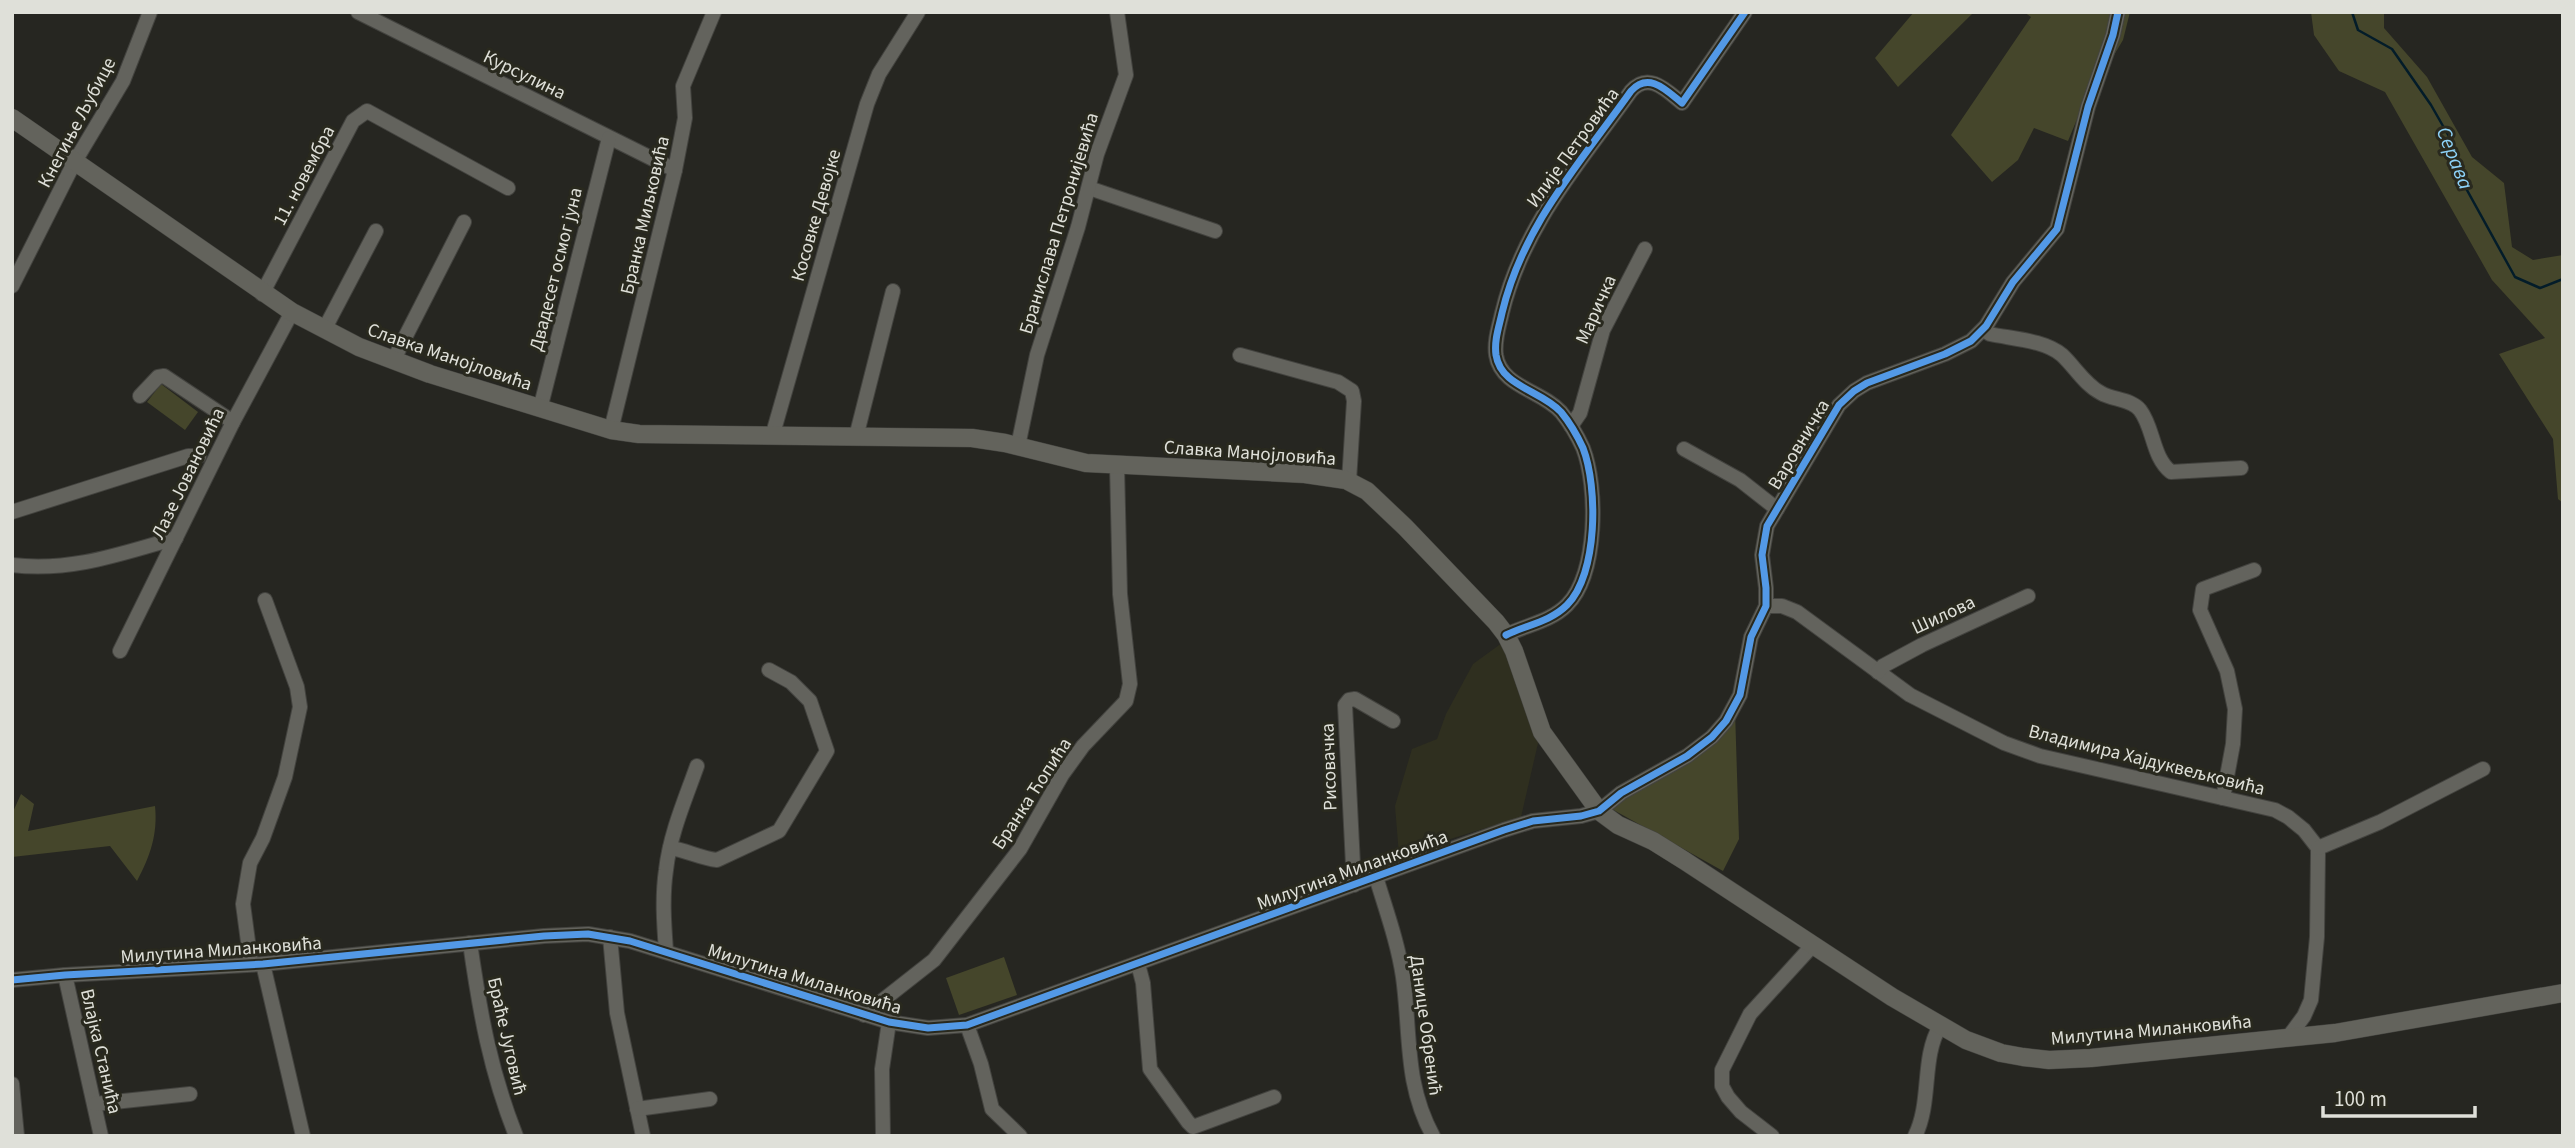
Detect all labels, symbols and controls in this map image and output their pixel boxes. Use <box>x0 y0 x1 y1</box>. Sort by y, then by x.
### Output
street label: Курсулина <box>479 44 570 107</box>
street label: Кнегиње Љубице <box>32 53 123 193</box>
street label: Илије Петровића <box>1520 82 1626 213</box>
street label: Бранислава Петронијевића <box>1013 109 1106 338</box>
street label: 11. новембра <box>267 121 342 230</box>
water label: Серава <box>2429 122 2481 194</box>
street label: Бранка Миљковића <box>614 133 677 297</box>
street label: Косовке Девојке <box>785 146 848 285</box>
street label: Двадесет осмог јуна <box>523 185 590 354</box>
street label: Маричка <box>1569 271 1624 349</box>
street label: Славка Манојловића <box>364 317 535 398</box>
street label: Варовничка <box>1762 394 1837 495</box>
street label: Лазе Јовановића <box>145 403 232 544</box>
street label: Славка Манојловића <box>1163 434 1337 473</box>
street label: Шилова <box>1908 589 1980 642</box>
street label: Владимира Хајдуквељковића <box>2026 718 2268 803</box>
street label: Рисовачка <box>1314 723 1345 811</box>
street label: Бранка Ћопића <box>986 732 1079 855</box>
street label: Милутина Миланковића <box>1253 823 1452 918</box>
street label: Милутина Миланковића <box>120 930 323 971</box>
street label: Милутина Миланковића <box>704 937 905 1022</box>
street label: Данице Обренић <box>1402 953 1449 1097</box>
street label: Браће Југовић <box>480 975 533 1098</box>
street label: Влајка Станића <box>73 986 128 1117</box>
street label: Милутина Миланковића <box>2050 1008 2253 1053</box>
scale bar <box>2323 1074 2475 1118</box>
text: 100 m <box>2334 1084 2387 1114</box>

